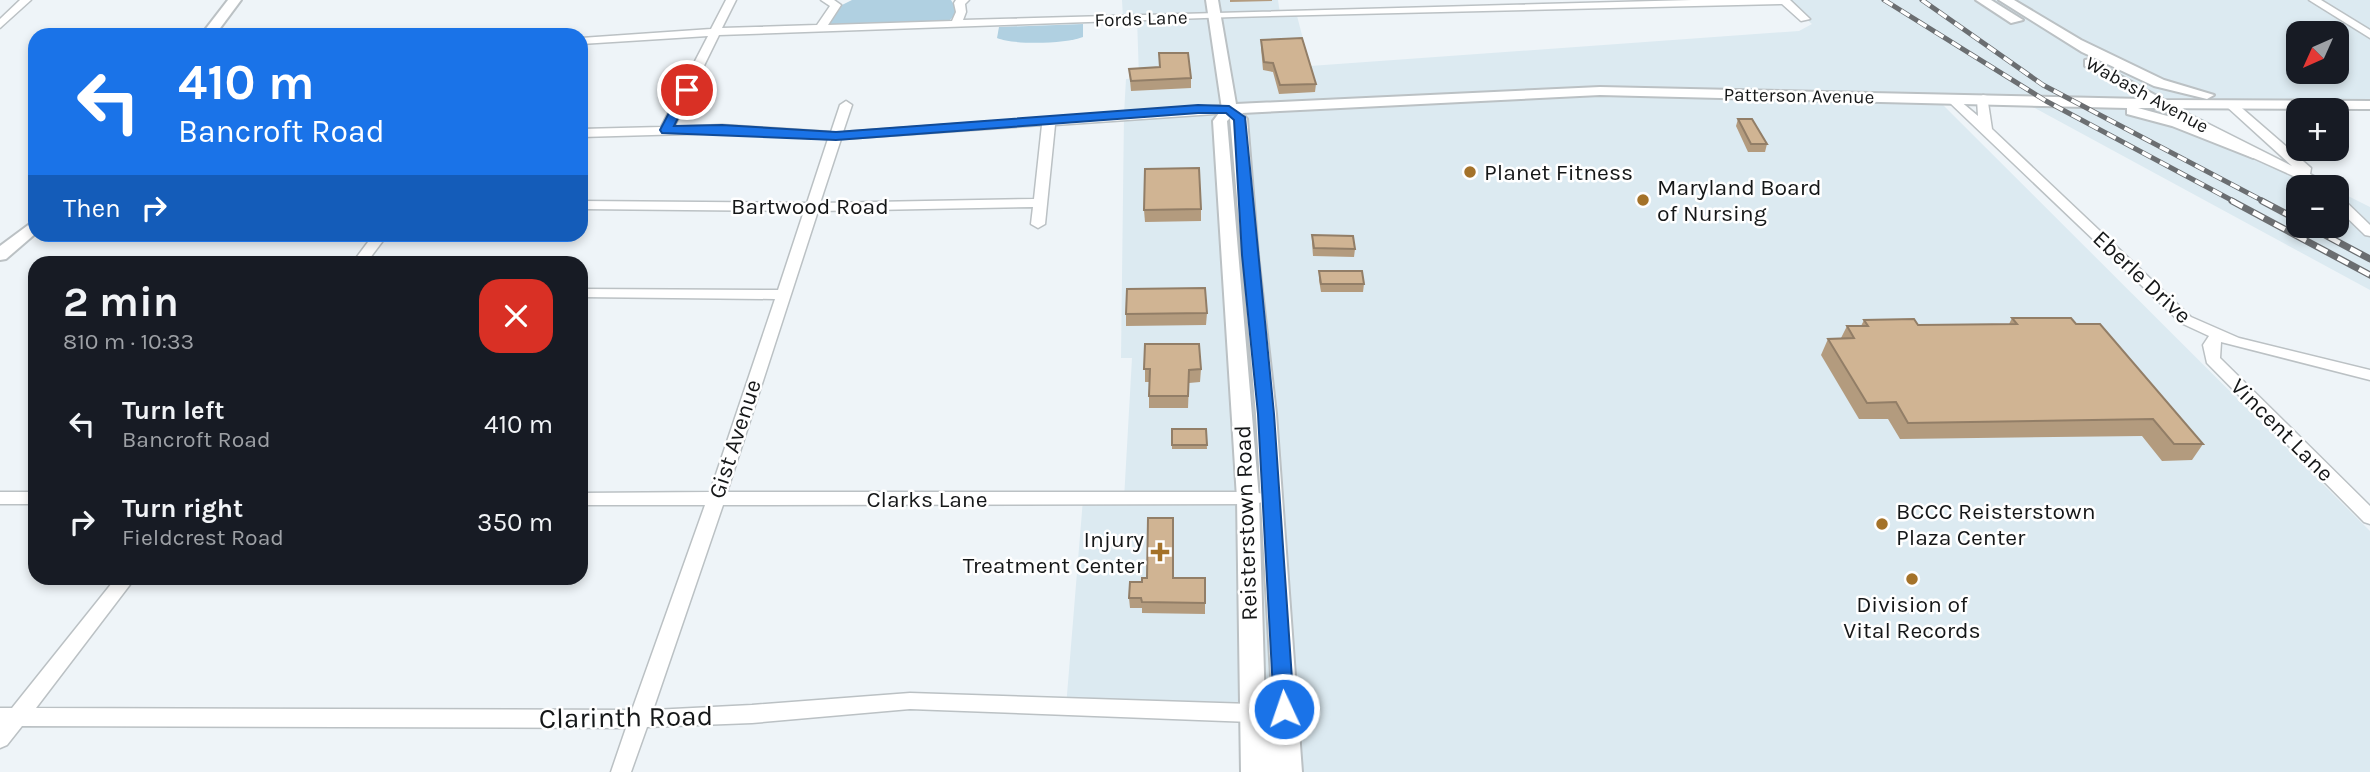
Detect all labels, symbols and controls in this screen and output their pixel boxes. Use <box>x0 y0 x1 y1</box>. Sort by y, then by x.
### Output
street label: Fords Lane <box>1094 6 1188 32</box>
north arrow <box>2286 21 2348 84</box>
map controls <box>2286 21 2349 238</box>
street label: Wabash Avenue <box>2082 52 2212 138</box>
text: 410 m <box>178 54 315 111</box>
icon: left <box>63 56 154 147</box>
pin <box>657 60 717 120</box>
icon: arrive <box>668 71 706 109</box>
street label: Patterson Avenue <box>1723 84 1875 108</box>
button: + <box>2286 98 2349 161</box>
text: Bancroft Road <box>178 113 385 150</box>
place label: Planet Fitness <box>1484 159 1633 186</box>
marker: Planet Fitness <box>1462 164 1478 180</box>
place label: Maryland Board of Nursing <box>1657 174 1822 227</box>
button: − <box>2286 175 2349 238</box>
icon: right <box>135 189 173 227</box>
marker: Maryland Board of Nursing <box>1635 192 1651 208</box>
text: Then <box>63 193 121 224</box>
street label: Bartwood Road <box>731 193 889 220</box>
street label: Eberle Drive <box>2087 225 2197 329</box>
text: 2 min <box>63 277 179 327</box>
button: close <box>479 279 553 353</box>
text: 810 m · 10:33 <box>63 328 194 355</box>
street label: Vincent Lane <box>2225 373 2339 487</box>
street label: Gist Avenue <box>703 376 767 502</box>
text: Turn left <box>122 395 224 426</box>
icon: left <box>63 405 101 443</box>
text: 410 m <box>484 409 553 440</box>
street label: Reisterstown Road <box>1229 425 1263 621</box>
text: Bancroft Road <box>122 426 271 453</box>
street label: Clarks Lane <box>866 486 988 513</box>
text: Turn right <box>122 493 243 524</box>
place label: BCCC Reisterstown Plaza Center <box>1896 498 2096 551</box>
icon: right <box>63 503 101 541</box>
text: 350 m <box>477 507 553 538</box>
marker: BCCC Reisterstown Plaza Center <box>1874 516 1890 532</box>
text: Fieldcrest Road <box>122 524 284 551</box>
place label: Injury Treatment Center <box>963 526 1145 579</box>
marker: Injury Treatment Center <box>1150 542 1170 562</box>
marker: Division of Vital Records <box>1904 571 1920 587</box>
place label: Division of Vital Records <box>1843 591 1981 644</box>
position arrow <box>1247 672 1321 746</box>
street label: Clarinth Road <box>539 699 713 735</box>

